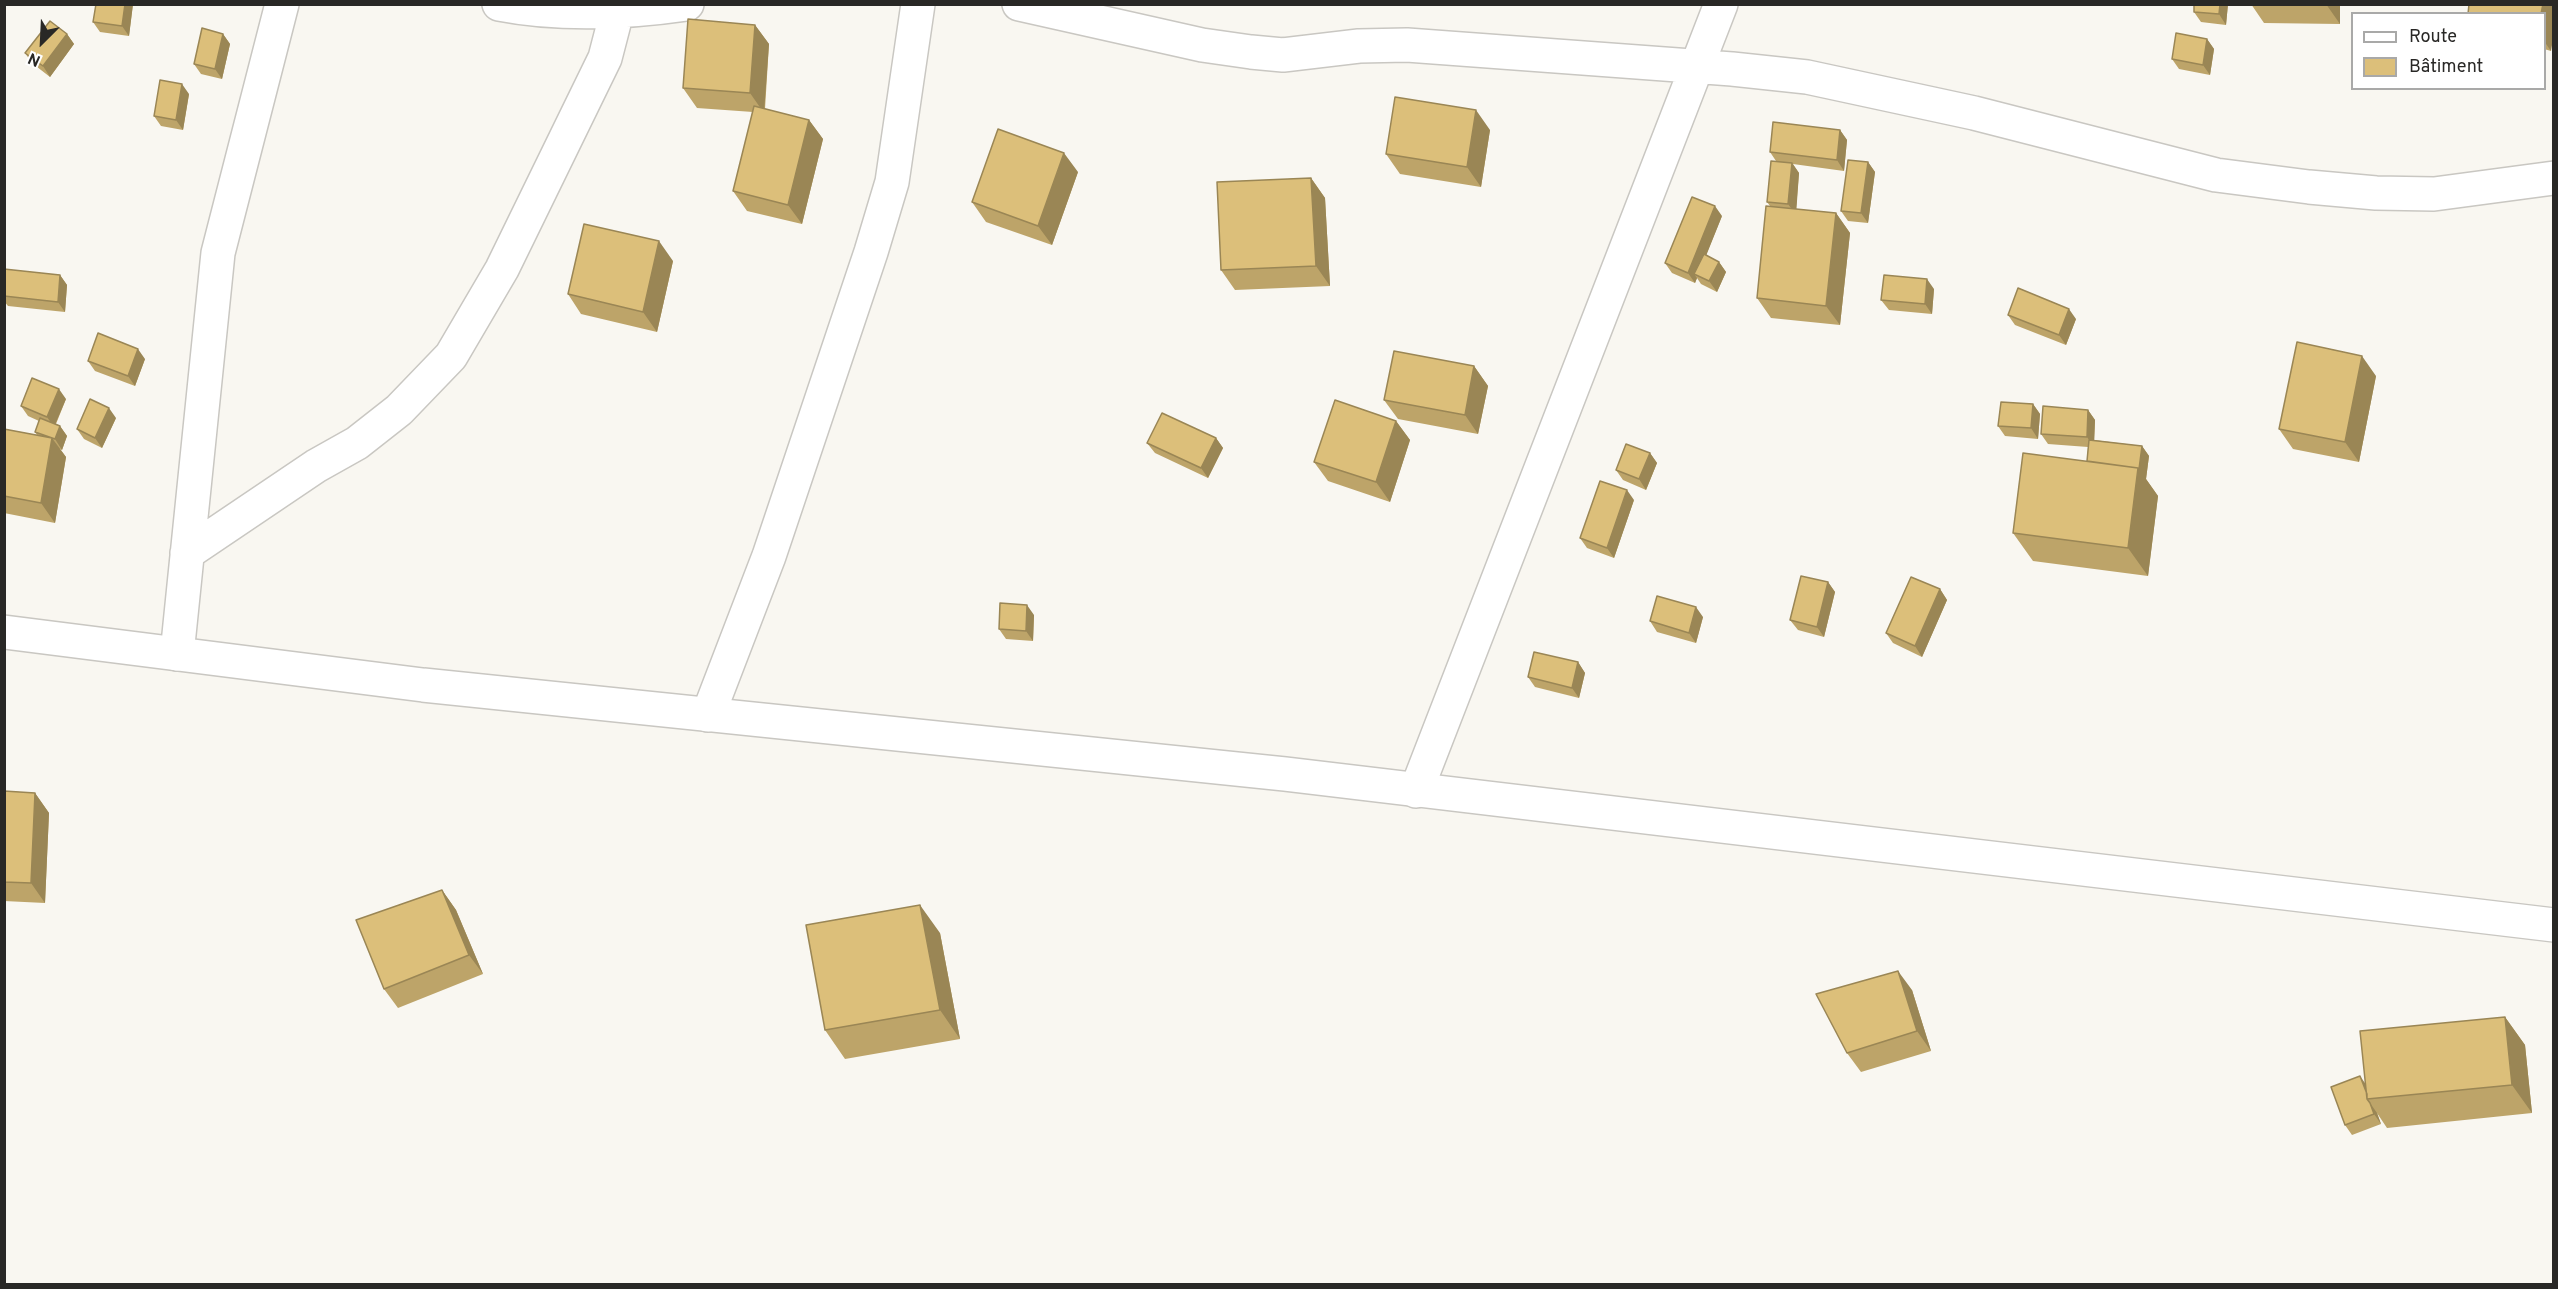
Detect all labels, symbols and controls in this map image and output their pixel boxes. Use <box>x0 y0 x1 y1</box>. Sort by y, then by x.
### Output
north arrow <box>12 12 72 72</box>
legend <box>2351 12 2546 90</box>
text: Route <box>2409 26 2457 49</box>
text: N <box>25 47 44 70</box>
text: Bâtiment <box>2409 56 2483 79</box>

